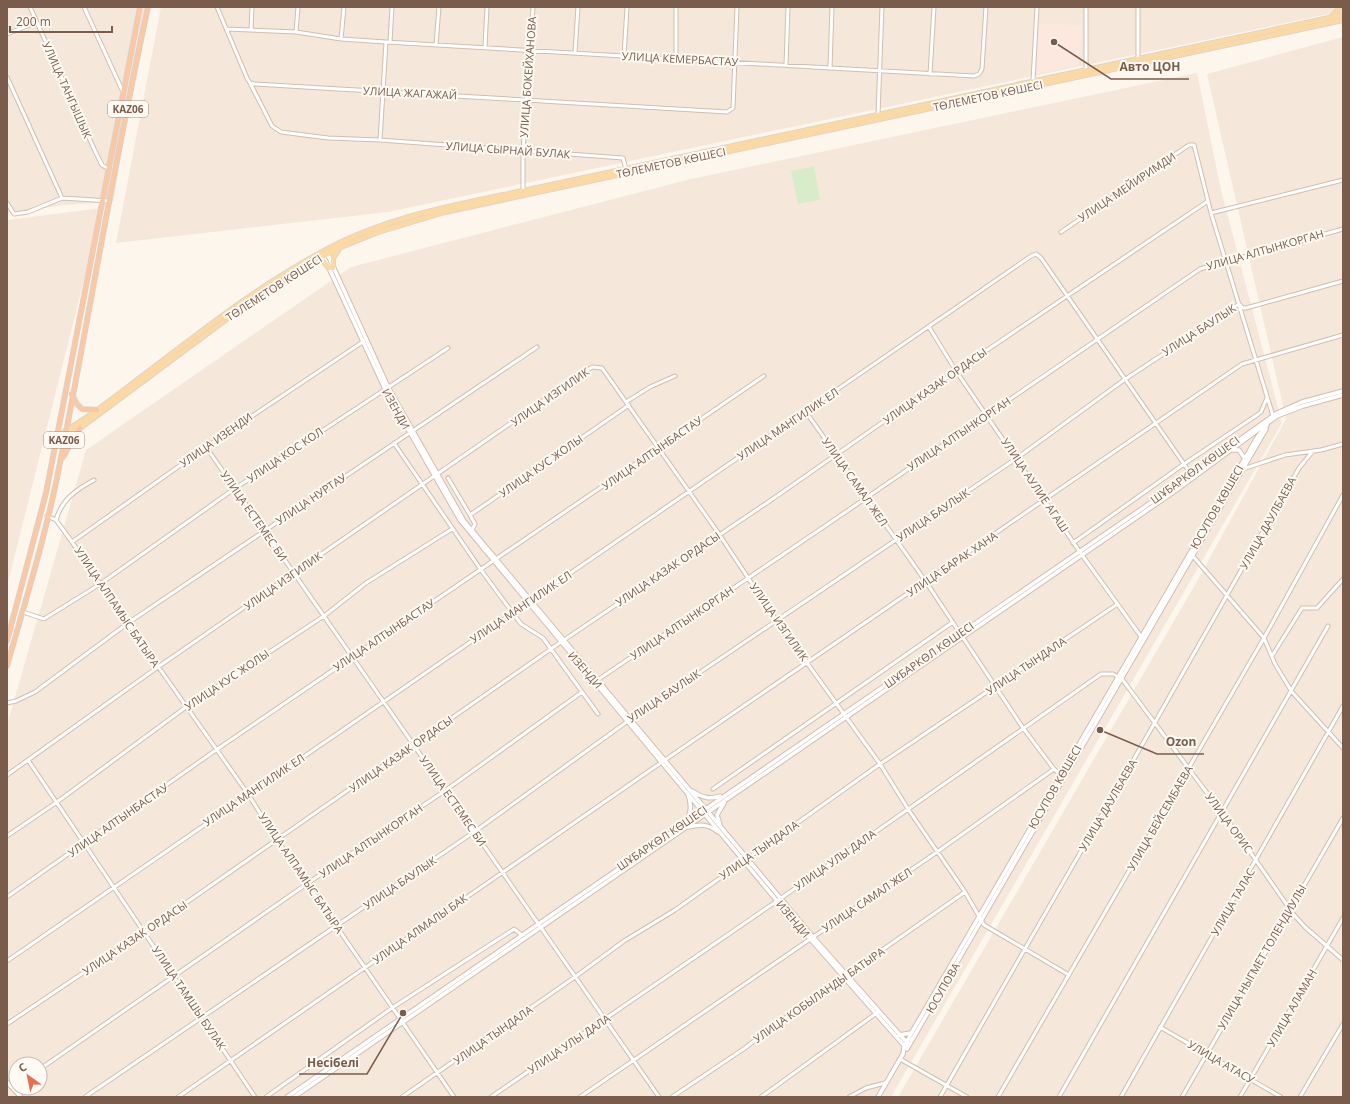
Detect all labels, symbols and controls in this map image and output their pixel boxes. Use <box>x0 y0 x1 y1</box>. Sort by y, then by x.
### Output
scale bar <box>10 8 112 34</box>
text: 200 m <box>16 13 51 30</box>
street label: УЛИЦА БОКЕЙХАНОВА <box>516 16 539 138</box>
street label: УЛИЦА ТАНГЫШЫК <box>39 39 96 141</box>
street label: УЛИЦА КЕМЕРБАСТАУ <box>621 48 739 69</box>
callout: Авто ЦОН <box>1111 55 1189 79</box>
text: Авто ЦОН <box>1119 58 1181 75</box>
street label: ТӨЛЕМЕТОВ КӨШЕСІ <box>932 77 1044 114</box>
street label: УЛИЦА ЖАГАЖАЙ <box>363 83 457 102</box>
road number: KАZ06 <box>108 101 148 117</box>
street label: УЛИЦА СЫРНАЙ БУЛАК <box>445 138 571 161</box>
street label: ТӨЛЕМЕТОВ КӨШЕСІ <box>615 144 727 181</box>
street label: УЛИЦА МЕЙИРИМДИ <box>1075 148 1178 225</box>
street label: УЛИЦА АЛТЫНКОРГАН <box>1204 226 1325 273</box>
street label: ТӨЛЕМЕТОВ КӨШЕСІ <box>223 251 325 324</box>
street label: УЛИЦА БАУЛЫК <box>1159 300 1239 359</box>
street label: УЛИЦА КАЗАК ОРДАСЫ <box>880 344 990 427</box>
street label: УЛИЦА ИЗГИЛИК <box>508 364 592 429</box>
street label: УЛИЦА МАНГИЛИК ЕЛ <box>734 384 841 463</box>
street label: ИЗЕНДИ <box>379 385 414 432</box>
street label: УЛИЦА АЛТЫНКОРГАН <box>904 393 1013 474</box>
street label: УЛИЦА ИЗЕНДИ <box>176 409 255 470</box>
street label: УЛИЦА АЛТЫНБАСТАУ <box>598 412 705 493</box>
street label: УЛИЦА КОС КОЛ <box>244 424 326 486</box>
street label: УЛИЦА КУС ЖОЛЫ <box>496 431 586 500</box>
road number: KАZ06 <box>44 432 84 448</box>
street label: ШҰБАРКӨЛ КӨШЕСІ <box>1147 432 1242 507</box>
street label: УЛИЦА САМАЛ ЖЕЛ <box>819 434 892 529</box>
street label: УЛИЦА АУЛИЕ АГАШ <box>998 435 1073 535</box>
street label: ЮСУПОВ КӨШЕСІ <box>1186 462 1247 551</box>
street label: УЛИЦА ЕСТЕМЕС БИ <box>218 468 291 564</box>
street label: УЛИЦА НУРТАУ <box>272 469 349 528</box>
street label: УЛИЦА ДАУЛБАЕВА <box>1236 474 1299 572</box>
street label: УЛИЦА БАУЛЫК <box>893 484 972 545</box>
street label: УЛИЦА КАЗАК ОРДАСЫ <box>612 528 723 609</box>
street label: УЛИЦА БАРАК ХАНА <box>904 528 1000 599</box>
street label: УЛИЦА АЛПАМЫС БАТЫРА <box>71 544 163 670</box>
street label: УЛИЦА ИЗГИЛИК <box>241 548 325 613</box>
street label: УЛИЦА МАНГИЛИК ЕЛ <box>467 567 574 646</box>
street label: УЛИЦА ИЗГИЛИК <box>747 580 812 664</box>
street label: УЛИЦА АЛТЫНКОРГАН <box>627 582 736 663</box>
street label: УЛИЦА АЛТЫНБАСТАУ <box>330 595 438 674</box>
street label: ШҰБАРКӨЛ КӨШЕСІ <box>881 618 977 691</box>
street label: УЛИЦА ТЫНДАЛА <box>983 633 1069 698</box>
street label: УЛИЦА КУС ЖОЛЫ <box>181 646 272 713</box>
street label: ИЗЕНДИ <box>565 648 606 692</box>
street label: УЛИЦА БАУЛЫК <box>624 665 703 726</box>
street label: УЛИЦА КАЗАК ОРДАСЫ <box>346 712 456 795</box>
callout: Ozon <box>1157 730 1204 754</box>
text: Ozon <box>1166 733 1196 750</box>
street label: ЮСУПОВ КӨШЕСІ <box>1024 742 1085 831</box>
street label: УЛИЦА МАНГИЛИК ЕЛ <box>200 750 307 829</box>
street label: УЛИЦА ЕСТЕМЕС БИ <box>417 753 490 849</box>
street label: УЛИЦА ДАУЛБАЕВА <box>1075 756 1140 853</box>
street label: УЛИЦА БЕЙСЕМБАЕВА <box>1123 763 1196 873</box>
street label: УЛИЦА АЛТЫНБАСТАУ <box>64 779 171 860</box>
street label: УЛИЦА ОРИС <box>1202 789 1256 856</box>
street label: УЛИЦА АЛТЫНКОРГАН <box>316 800 425 881</box>
street label: ШҰБАРКӨЛ КӨШЕСІ <box>613 802 710 874</box>
street label: УЛИЦА АЛПАМЫС БАТЫРА <box>255 810 347 936</box>
street label: УЛИЦА ТЫНДАЛА <box>716 817 801 883</box>
street label: УЛИЦА УЛЫ ДАЛА <box>791 826 879 893</box>
street label: УЛИЦА БАУЛЫК <box>360 852 439 913</box>
street label: УЛИЦА САМАЛ ЖЕЛ <box>819 864 915 935</box>
street label: УЛИЦА ТАЛАС <box>1207 865 1258 938</box>
street label: УЛИЦА НЫГМЕТ ТОЛЕНДИУЛЫ <box>1214 881 1309 1032</box>
street label: УЛИЦА АЛМАЛЫ БАК <box>369 890 470 967</box>
street label: УЛИЦА КАЗАК ОРДАСЫ <box>79 897 190 978</box>
street label: ИЗЕНДИ <box>773 897 814 941</box>
street label: УЛИЦА ТАМШЫ БУЛАК <box>149 943 230 1053</box>
street label: УЛИЦА КОБЫЛАНДЫ БАТЫРА <box>750 943 887 1046</box>
street label: ЮСУПОВА <box>922 960 963 1016</box>
street label: УЛИЦА АЛАМАН <box>1263 966 1320 1049</box>
street label: УЛИЦА ТЫНДАЛА <box>450 1002 535 1068</box>
street label: УЛИЦА УЛЫ ДАЛА <box>524 1010 613 1077</box>
street label: УЛИЦА АТАСУ <box>1185 1036 1257 1087</box>
callout: Несібелі <box>299 1050 367 1074</box>
text: Несібелі <box>307 1054 359 1071</box>
north arrow <box>8 1056 48 1096</box>
text: С <box>15 1059 29 1075</box>

